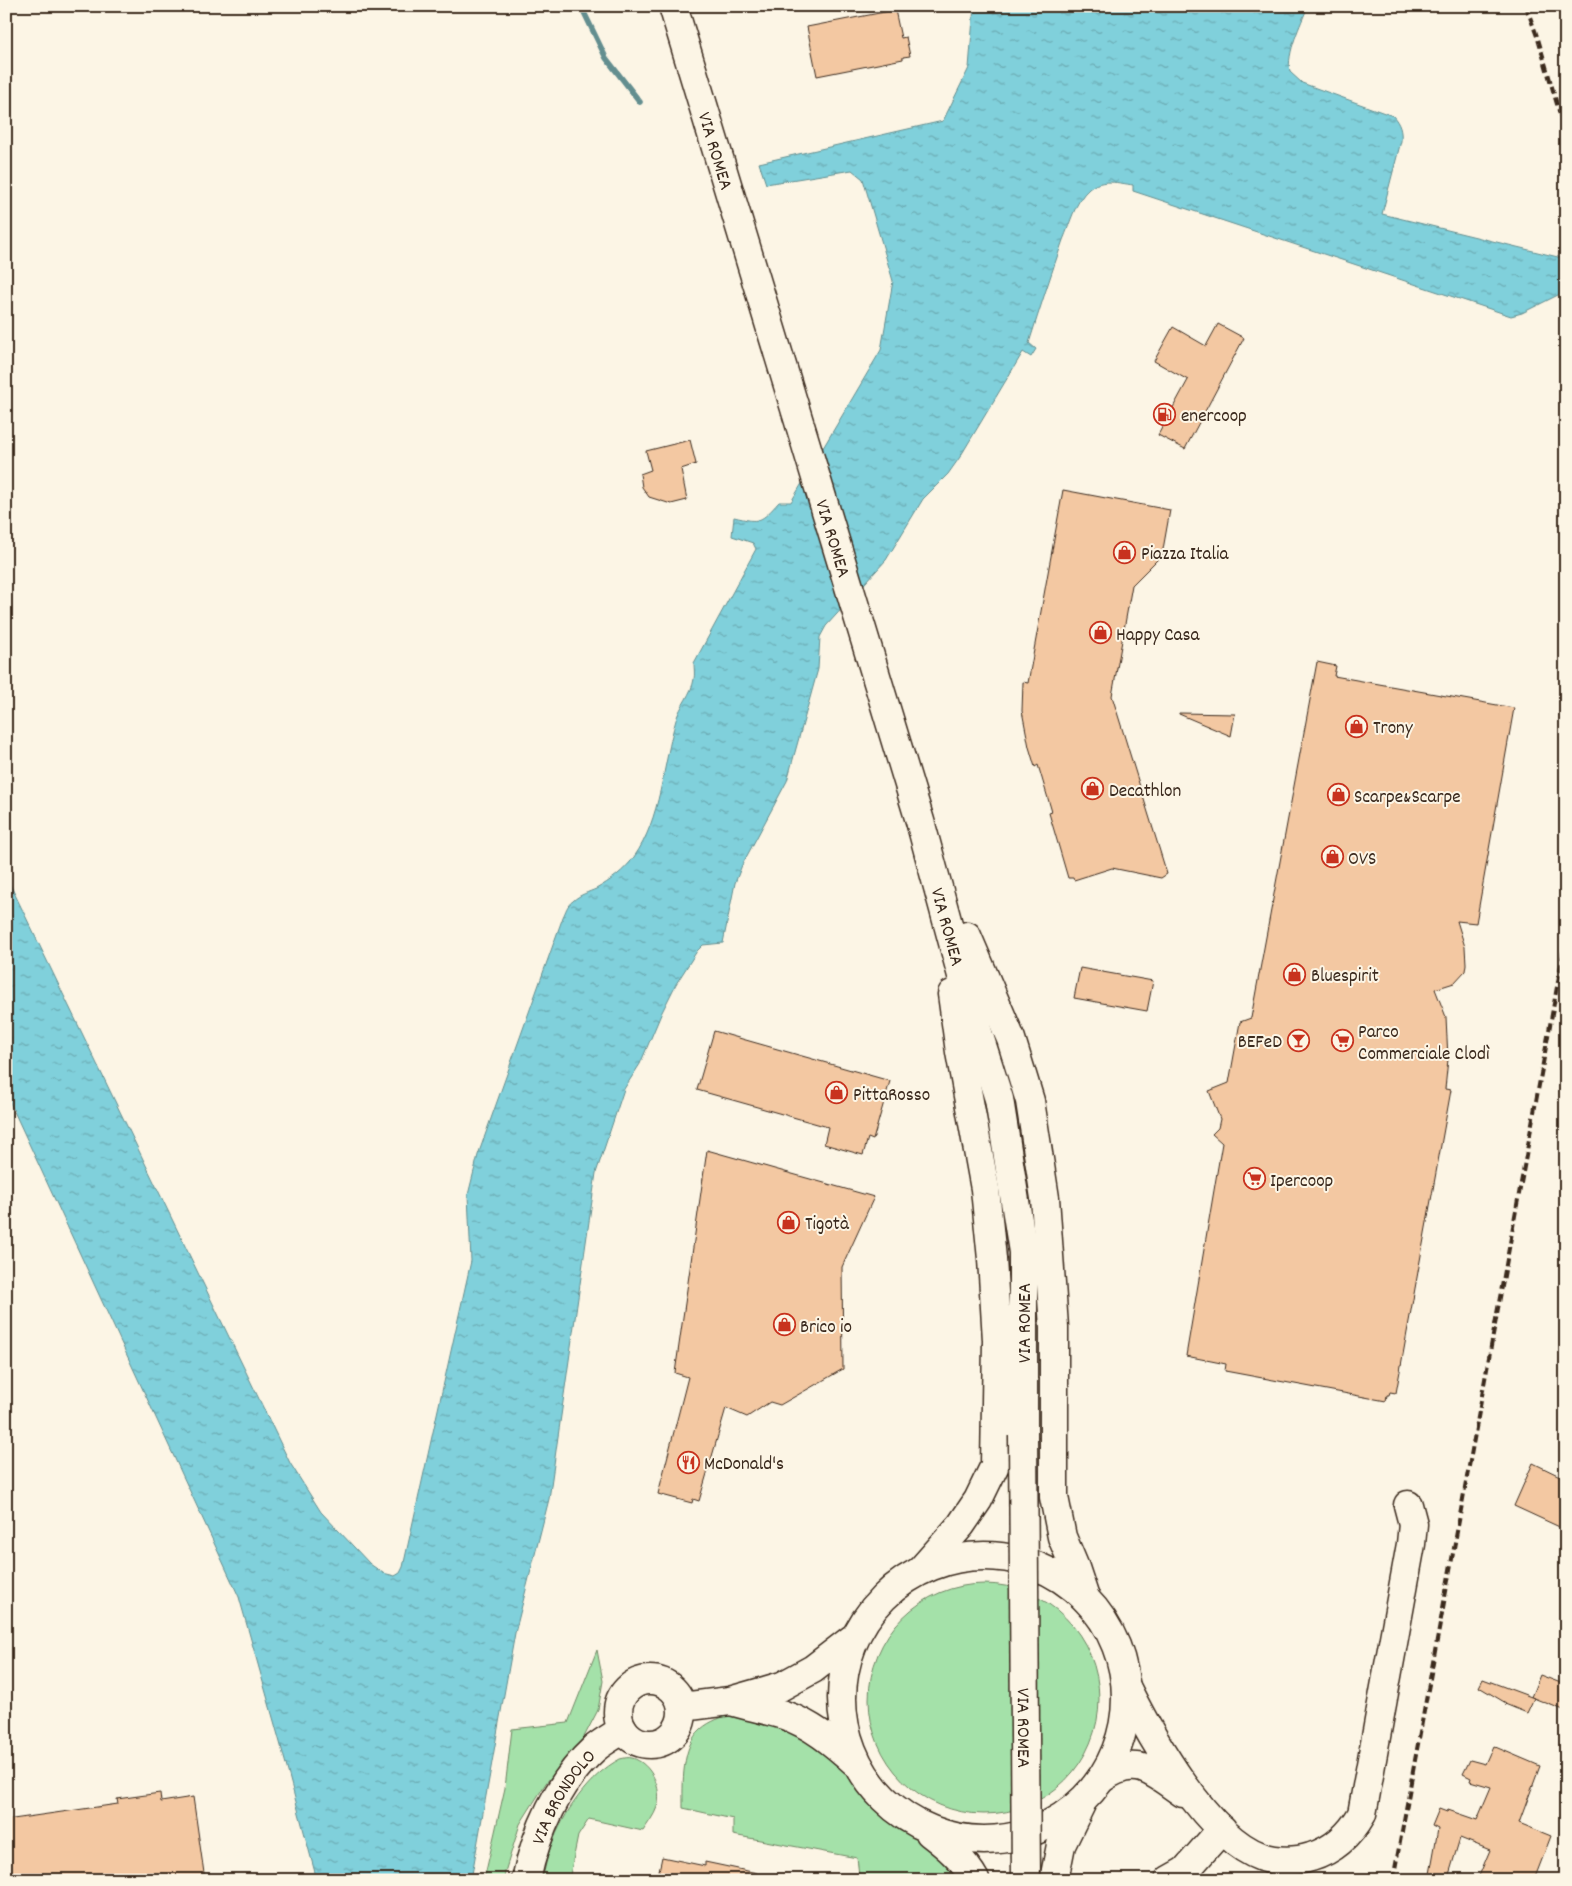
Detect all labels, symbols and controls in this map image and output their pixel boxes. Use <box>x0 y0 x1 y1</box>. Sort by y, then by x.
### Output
street label: VIA ROMEA <box>689 109 738 194</box>
fuel station icon: enercoop <box>1153 402 1177 426</box>
place label: enercoop <box>1181 404 1247 431</box>
street label: VIA ROMEA <box>806 497 855 581</box>
shop icon: Piazza Italia <box>1113 540 1137 564</box>
place label: Piazza Italia <box>1141 542 1230 569</box>
shop icon: Happy Casa <box>1088 621 1112 645</box>
place label: Happy Casa <box>1116 623 1200 650</box>
shop icon: Trony <box>1345 714 1369 738</box>
place label: Trony <box>1373 716 1413 743</box>
shop icon: Decathlon <box>1081 777 1105 801</box>
place label: Decathlon <box>1109 779 1181 806</box>
shop icon: Scarpe&Scarpe <box>1326 783 1350 807</box>
place label: Scarpe&Scarpe <box>1354 785 1461 812</box>
shop icon: OVS <box>1320 845 1344 869</box>
place label: OVS <box>1348 847 1376 874</box>
street label: VIA ROMEA <box>922 885 969 970</box>
shop icon: Bluespirit <box>1283 962 1307 986</box>
place label: Bluespirit <box>1311 964 1379 991</box>
place label: Parco Commerciale Clodì <box>1358 1020 1490 1069</box>
bar icon: BEFeD <box>1286 1028 1310 1052</box>
supermarket icon: Parco Commerciale Clodì <box>1330 1029 1354 1053</box>
place label: BEFeD <box>1238 1030 1282 1057</box>
shop icon: PittaRosso <box>825 1081 849 1105</box>
place label: PittaRosso <box>853 1083 930 1110</box>
supermarket icon: Ipercoop <box>1242 1167 1266 1191</box>
place label: Ipercoop <box>1270 1169 1333 1196</box>
shop icon: Tigotà <box>777 1210 801 1234</box>
place label: Tigotà <box>805 1212 850 1239</box>
street label: VIA ROMEA <box>1013 1283 1040 1363</box>
shop icon: Brico io <box>772 1313 796 1337</box>
place label: Brico io <box>800 1315 852 1342</box>
restaurant icon: McDonald's <box>676 1450 700 1474</box>
place label: McDonald's <box>704 1452 784 1479</box>
street label: VIA ROMEA <box>1008 1688 1035 1768</box>
street label: VIA BRONDOLO <box>527 1745 603 1849</box>

